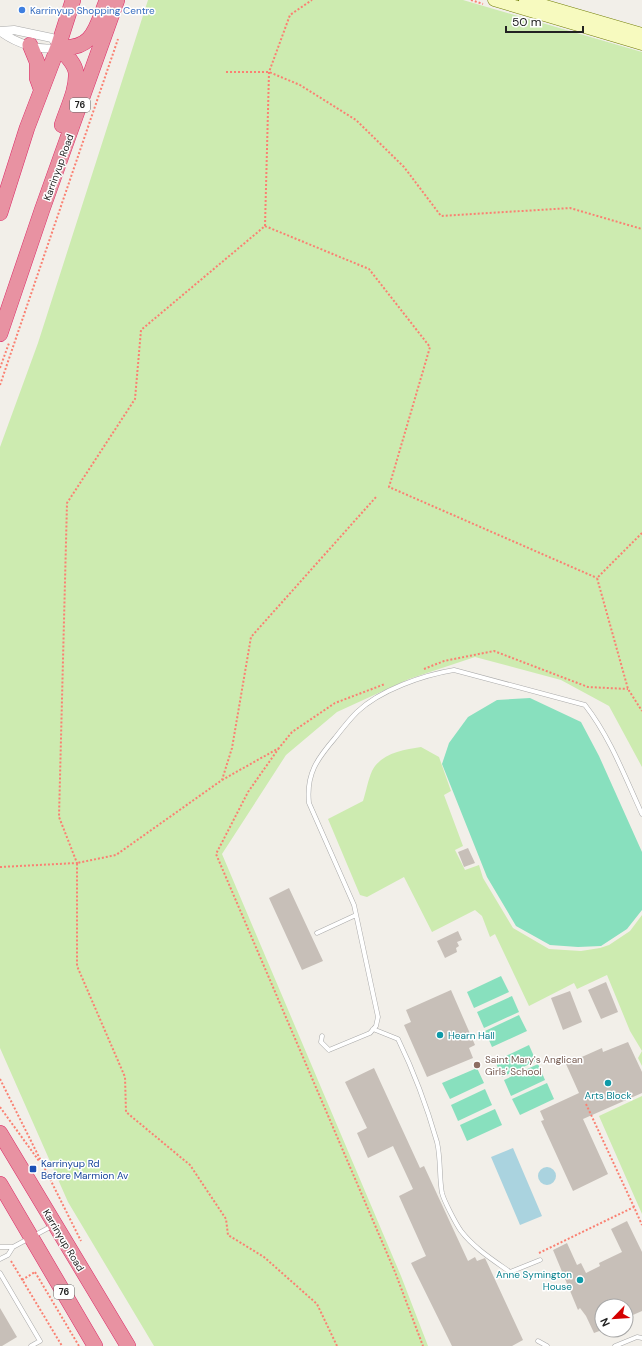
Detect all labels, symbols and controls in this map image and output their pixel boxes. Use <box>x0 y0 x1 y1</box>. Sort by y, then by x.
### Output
place label: Karrinyup Shopping Centre <box>30 4 155 17</box>
marker: Karrinyup Shopping Centre <box>17 5 27 15</box>
scale bar <box>506 8 583 34</box>
text: 50 m <box>512 14 541 30</box>
road number: 76 <box>70 98 90 112</box>
street label: Karrinyup Road <box>40 132 77 202</box>
place label: Hearn Hall <box>448 1029 495 1042</box>
marker: Hearn Hall <box>435 1030 445 1040</box>
place label: Saint Mary's Anglican Girls' School <box>485 1053 583 1078</box>
marker: Saint Mary's Anglican Girls' School <box>472 1060 482 1070</box>
marker: Arts Block <box>603 1078 613 1088</box>
place label: Arts Block <box>585 1089 631 1102</box>
place label: Karrinyup Rd Before Marmion Av <box>41 1157 129 1182</box>
marker: Karrinyup Rd Before Marmion Av <box>28 1164 38 1174</box>
street label: Karrinyup Road <box>40 1207 87 1274</box>
place label: Anne Symington House <box>496 1268 572 1293</box>
marker: Anne Symington House <box>575 1275 585 1285</box>
road number: 76 <box>54 1285 74 1299</box>
north arrow <box>594 1298 634 1338</box>
text: N <box>597 1316 613 1329</box>

